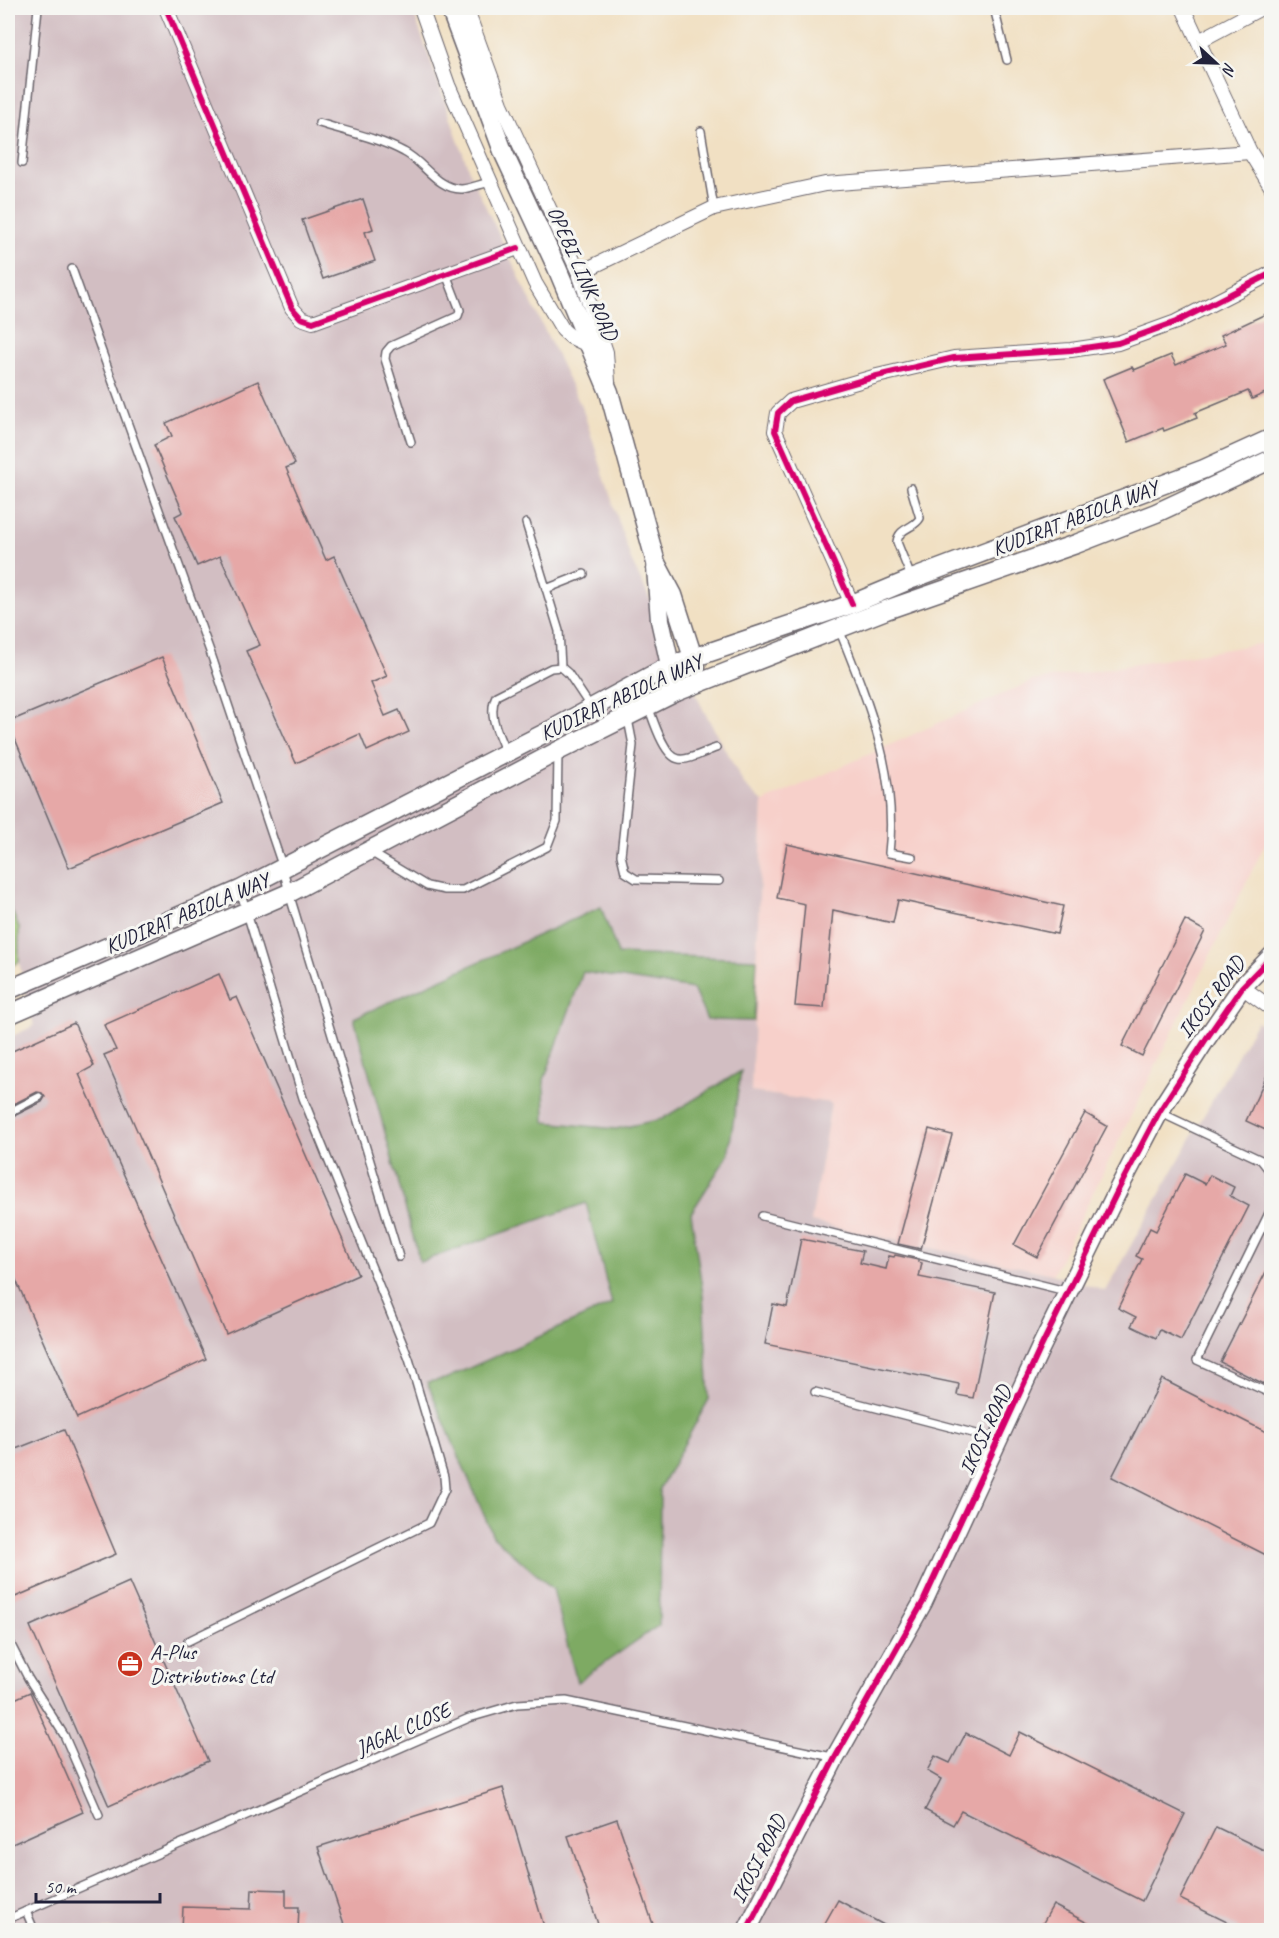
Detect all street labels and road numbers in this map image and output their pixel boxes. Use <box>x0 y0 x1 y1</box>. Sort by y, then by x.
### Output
street label: OPEBI LINK ROAD <box>542 202 625 346</box>
street label: KUDIRAT ABIOLA WAY <box>988 473 1165 562</box>
street label: KUDIRAT ABIOLA WAY <box>536 647 709 746</box>
street label: KUDIRAT ABIOLA WAY <box>101 865 276 959</box>
street label: IKOSI ROAD <box>1172 950 1251 1043</box>
street label: IKOSI ROAD <box>953 1380 1018 1479</box>
street label: JAGAL CLOSE <box>351 1696 457 1762</box>
street label: IKOSI ROAD <box>725 1809 792 1907</box>

